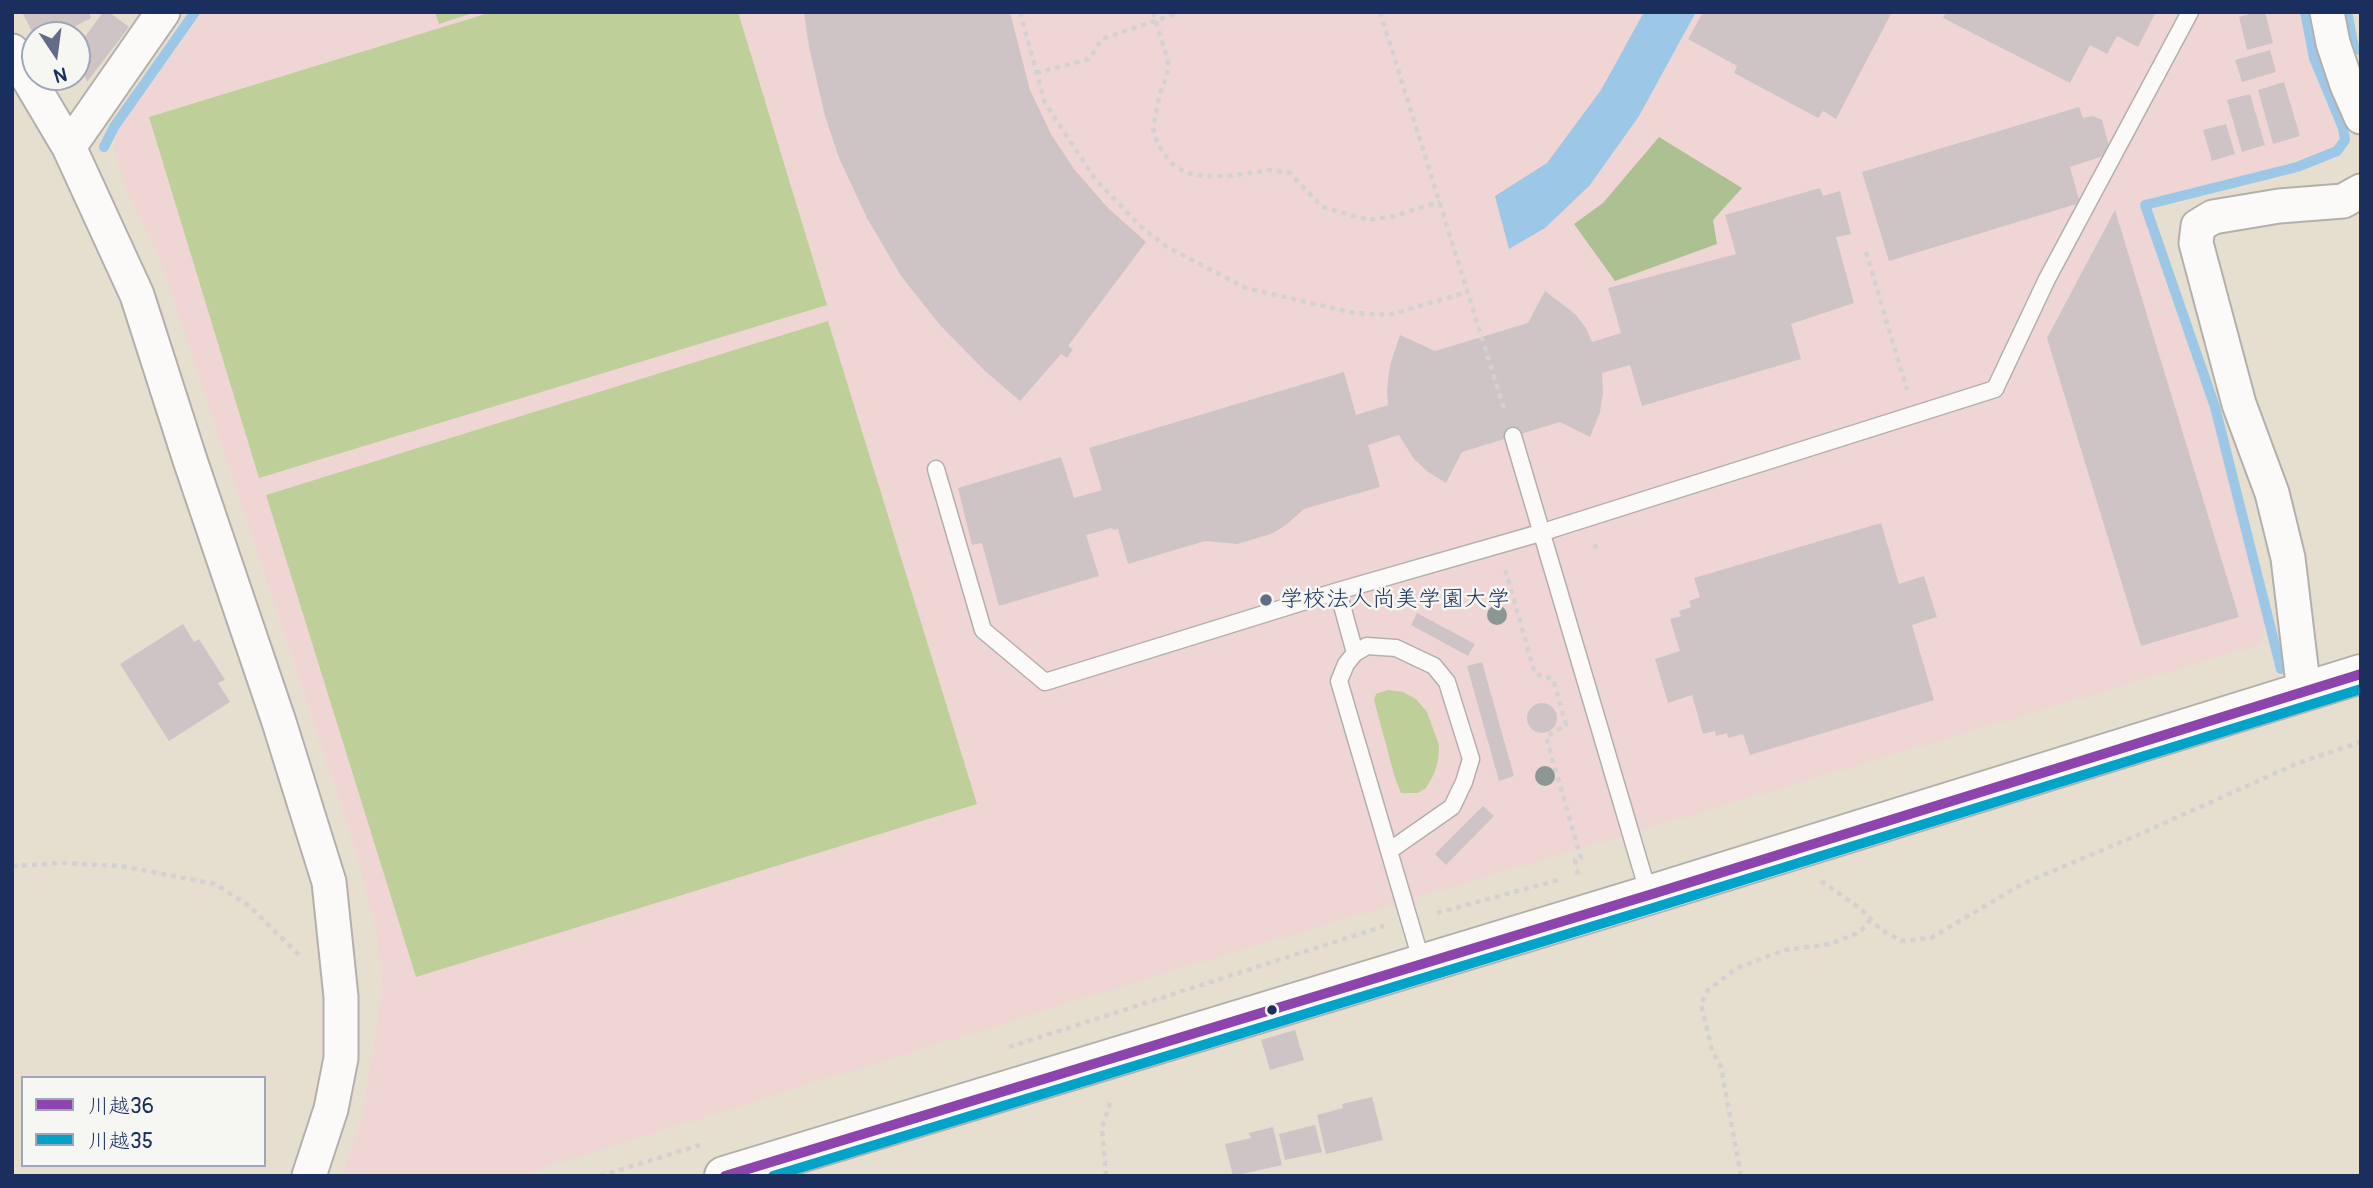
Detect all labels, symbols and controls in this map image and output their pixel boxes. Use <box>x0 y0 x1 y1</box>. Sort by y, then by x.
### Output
north arrow <box>21 21 91 91</box>
text: N <box>51 61 69 88</box>
place label: 学校法人尚美学園大学 <box>1280 586 1510 614</box>
marker: 学校法人尚美学園大学 <box>1258 592 1274 608</box>
unlabelled marker <box>1265 1003 1279 1017</box>
legend <box>21 1076 266 1167</box>
text: 川越36 <box>88 1093 154 1120</box>
text: 川越35 <box>88 1128 153 1155</box>

